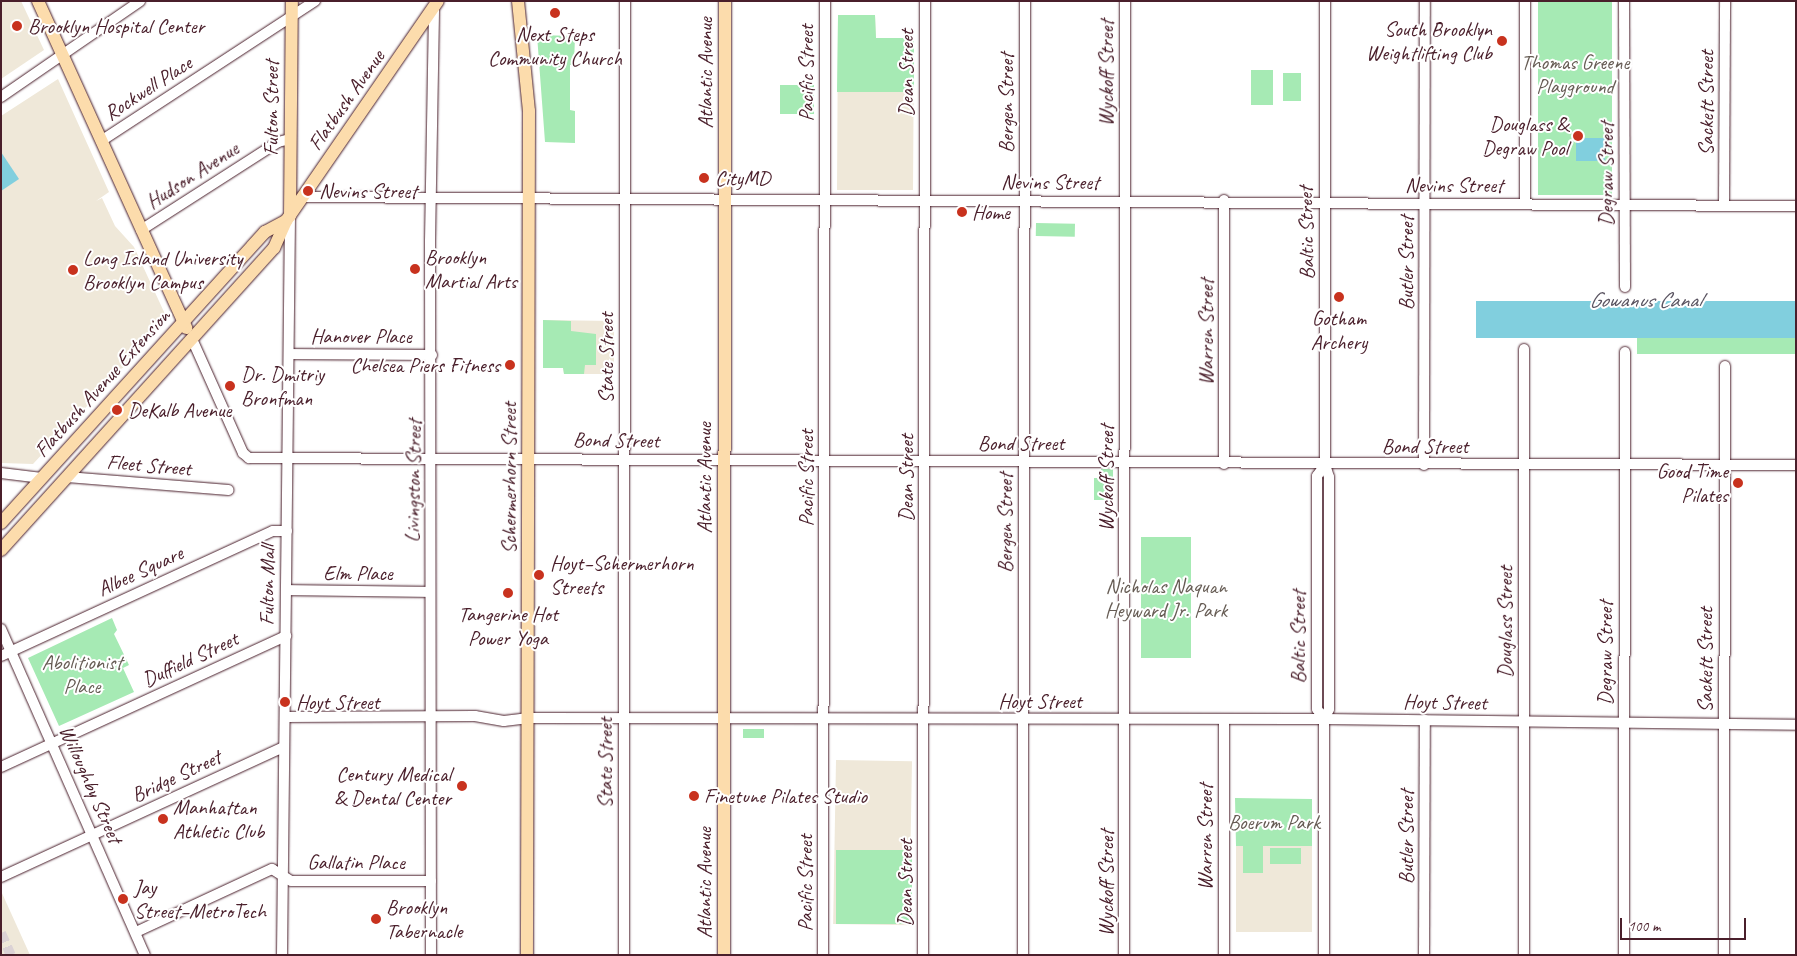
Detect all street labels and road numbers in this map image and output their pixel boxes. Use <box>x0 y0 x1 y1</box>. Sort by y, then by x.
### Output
street label: Atlantic Avenue <box>692 17 718 129</box>
street label: Wyckoff Street <box>1093 20 1119 126</box>
street label: Pacific Street <box>793 24 819 122</box>
street label: Dean Street <box>893 29 919 117</box>
street label: Flatbush Avenue <box>302 45 390 155</box>
street label: Rockwell Place <box>99 50 197 126</box>
street label: Sackett Street <box>1693 50 1719 156</box>
street label: Bergen Street <box>993 53 1019 153</box>
street label: Fulton Street <box>258 60 284 156</box>
street label: Degraw Street <box>1593 122 1619 226</box>
street label: Hudson Avenue <box>141 136 243 214</box>
street label: Nevins Street <box>1001 169 1099 195</box>
street label: Nevins Street <box>1405 172 1503 198</box>
street label: Baltic Street <box>1293 186 1319 280</box>
street label: Butler Street <box>1393 216 1419 310</box>
street label: Warren Street <box>1193 279 1219 385</box>
street label: Flatbush Avenue Extension <box>29 303 175 463</box>
street label: State Street <box>593 312 619 404</box>
street label: Hanover Place <box>310 323 412 349</box>
street label: Schermerhorn Street <box>496 402 522 554</box>
street label: Livingston Street <box>399 419 427 543</box>
street label: Atlantic Avenue <box>691 422 717 534</box>
street label: Wyckoff Street <box>1093 425 1119 531</box>
street label: Bond Street <box>572 427 660 453</box>
street label: Pacific Street <box>793 429 819 527</box>
street label: Bond Street <box>978 430 1064 456</box>
street label: Bond Street <box>1382 433 1468 459</box>
street label: Dean Street <box>893 434 919 522</box>
street label: Fleet Street <box>106 449 192 481</box>
street label: Bergen Street <box>992 473 1018 573</box>
street label: Albee Square <box>94 541 186 601</box>
street label: Fulton Mall <box>254 544 280 626</box>
street label: Elm Place <box>323 560 393 586</box>
street label: Douglass Street <box>1492 566 1518 678</box>
street label: Baltic Street <box>1285 590 1311 684</box>
street label: Degraw Street <box>1592 601 1618 705</box>
street label: Sackett Street <box>1692 607 1718 713</box>
street label: Duffield Street <box>138 626 242 692</box>
street label: Hoyt Street <box>998 688 1082 714</box>
street label: Hoyt Street <box>1403 689 1487 715</box>
street label: State Street <box>592 717 618 809</box>
street label: Willoughby Street <box>54 721 128 847</box>
street label: Bridge Street <box>127 744 225 808</box>
street label: Warren Street <box>1192 784 1218 890</box>
street label: Butler Street <box>1393 790 1419 884</box>
street label: Atlantic Avenue <box>691 827 717 939</box>
street label: Wyckoff Street <box>1093 830 1119 936</box>
street label: Pacific Street <box>792 834 818 932</box>
street label: Dean Street <box>892 839 918 927</box>
street label: Gallatin Place <box>307 849 405 875</box>

